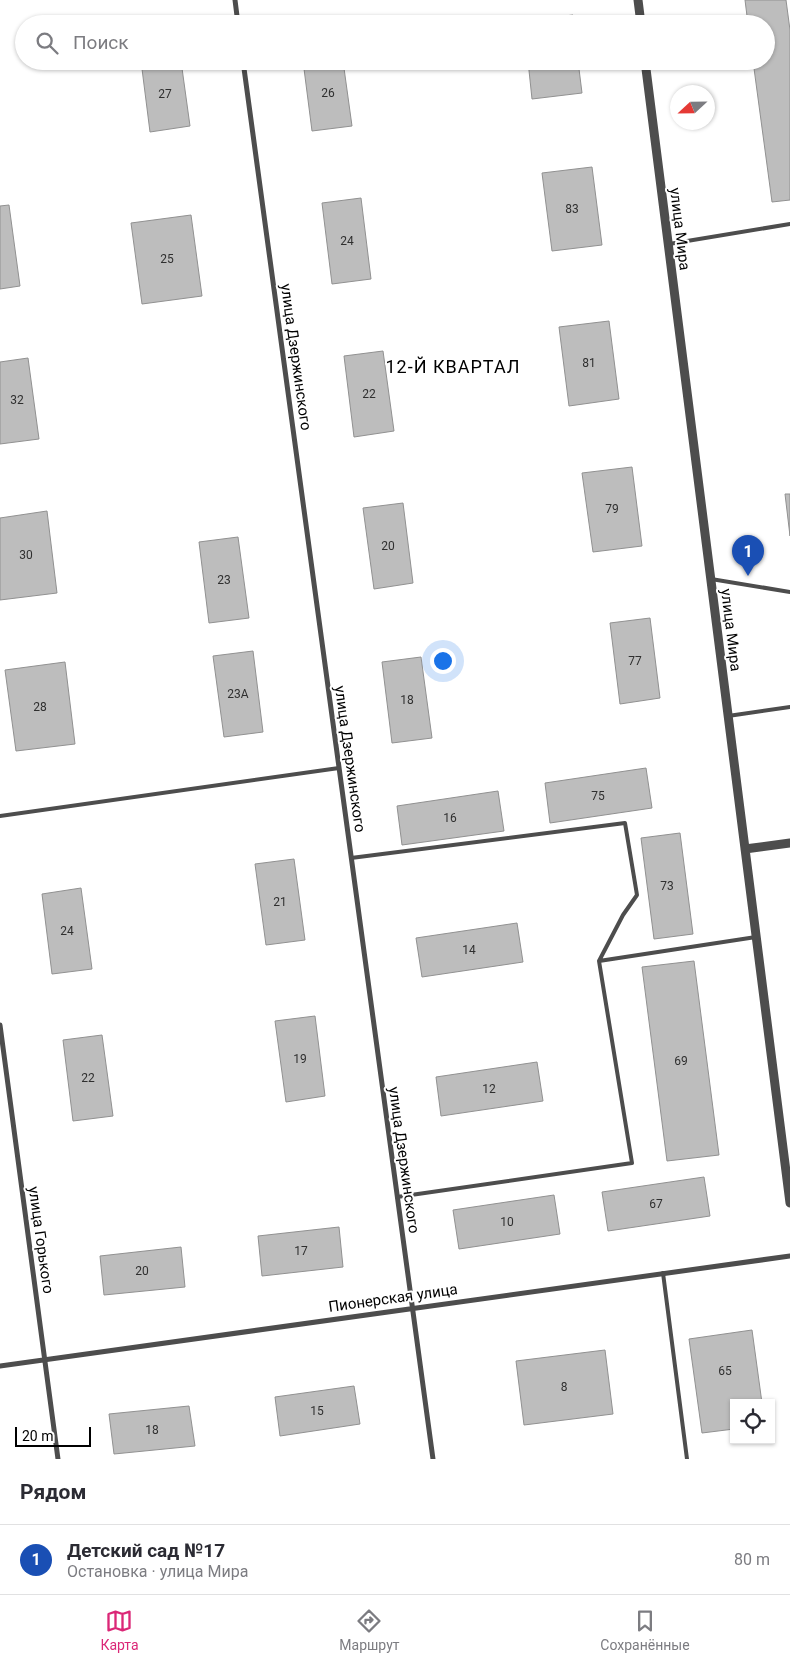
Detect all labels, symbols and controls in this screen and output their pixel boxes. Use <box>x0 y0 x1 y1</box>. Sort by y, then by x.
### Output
search box <box>15 15 775 70</box>
icon: search <box>33 29 61 57</box>
text: Поиск <box>73 31 129 54</box>
north arrow <box>670 85 715 130</box>
house number: 26 <box>321 86 335 100</box>
house number: 27 <box>158 87 172 101</box>
street label: улица Мира <box>666 187 694 271</box>
house number: 83 <box>565 202 579 216</box>
house number: 24 <box>340 234 354 248</box>
house number: 25 <box>160 252 174 266</box>
street label: улица Дзержинского <box>277 282 315 432</box>
district label: 12-Й КВАРТАЛ <box>385 356 521 377</box>
house number: 81 <box>582 356 596 370</box>
house number: 22 <box>362 387 376 401</box>
house number: 32 <box>10 393 24 407</box>
house number: 79 <box>605 502 619 516</box>
pin: 1 <box>732 535 764 576</box>
house number: 20 <box>381 539 395 553</box>
house number: 30 <box>19 548 33 562</box>
house number: 23 <box>217 573 231 587</box>
street label: улица Мира <box>717 588 745 672</box>
your location <box>430 648 456 674</box>
house number: 77 <box>628 654 642 668</box>
street label: улица Дзержинского <box>331 684 369 834</box>
house number: 23А <box>227 687 249 701</box>
house number: 18 <box>400 693 414 707</box>
house number: 28 <box>33 700 47 714</box>
house number: 75 <box>591 789 605 803</box>
house number: 16 <box>443 811 457 825</box>
house number: 73 <box>660 879 674 893</box>
house number: 21 <box>273 895 287 909</box>
house number: 24 <box>60 924 74 938</box>
house number: 14 <box>462 943 476 957</box>
house number: 19 <box>293 1052 307 1066</box>
house number: 69 <box>674 1054 688 1068</box>
house number: 22 <box>81 1071 95 1085</box>
house number: 12 <box>482 1082 496 1096</box>
street label: улица Дзержинского <box>385 1085 423 1235</box>
street label: улица Горького <box>25 1185 57 1295</box>
house number: 67 <box>649 1197 663 1211</box>
house number: 10 <box>500 1215 514 1229</box>
house number: 17 <box>294 1244 308 1258</box>
house number: 20 <box>135 1264 149 1278</box>
street label: Пионерская улица <box>327 1280 459 1316</box>
house number: 65 <box>718 1364 732 1378</box>
house number: 8 <box>561 1380 568 1394</box>
map controls <box>730 1399 775 1444</box>
button: locate <box>730 1399 775 1444</box>
house number: 15 <box>310 1404 324 1418</box>
house number: 18 <box>145 1423 159 1437</box>
scale bar <box>15 1424 91 1447</box>
text: 20 m <box>22 1428 54 1444</box>
text: Рядом <box>20 1480 86 1504</box>
text: Детский сад №17 <box>67 1539 225 1562</box>
text: 1 <box>31 1550 41 1569</box>
text: 80 m <box>734 1550 770 1569</box>
text: Остановка · улица Мира <box>67 1562 248 1581</box>
tab: Карта <box>100 1607 139 1653</box>
tab: Маршрут <box>339 1607 400 1653</box>
tab: Сохранённые <box>600 1607 690 1653</box>

